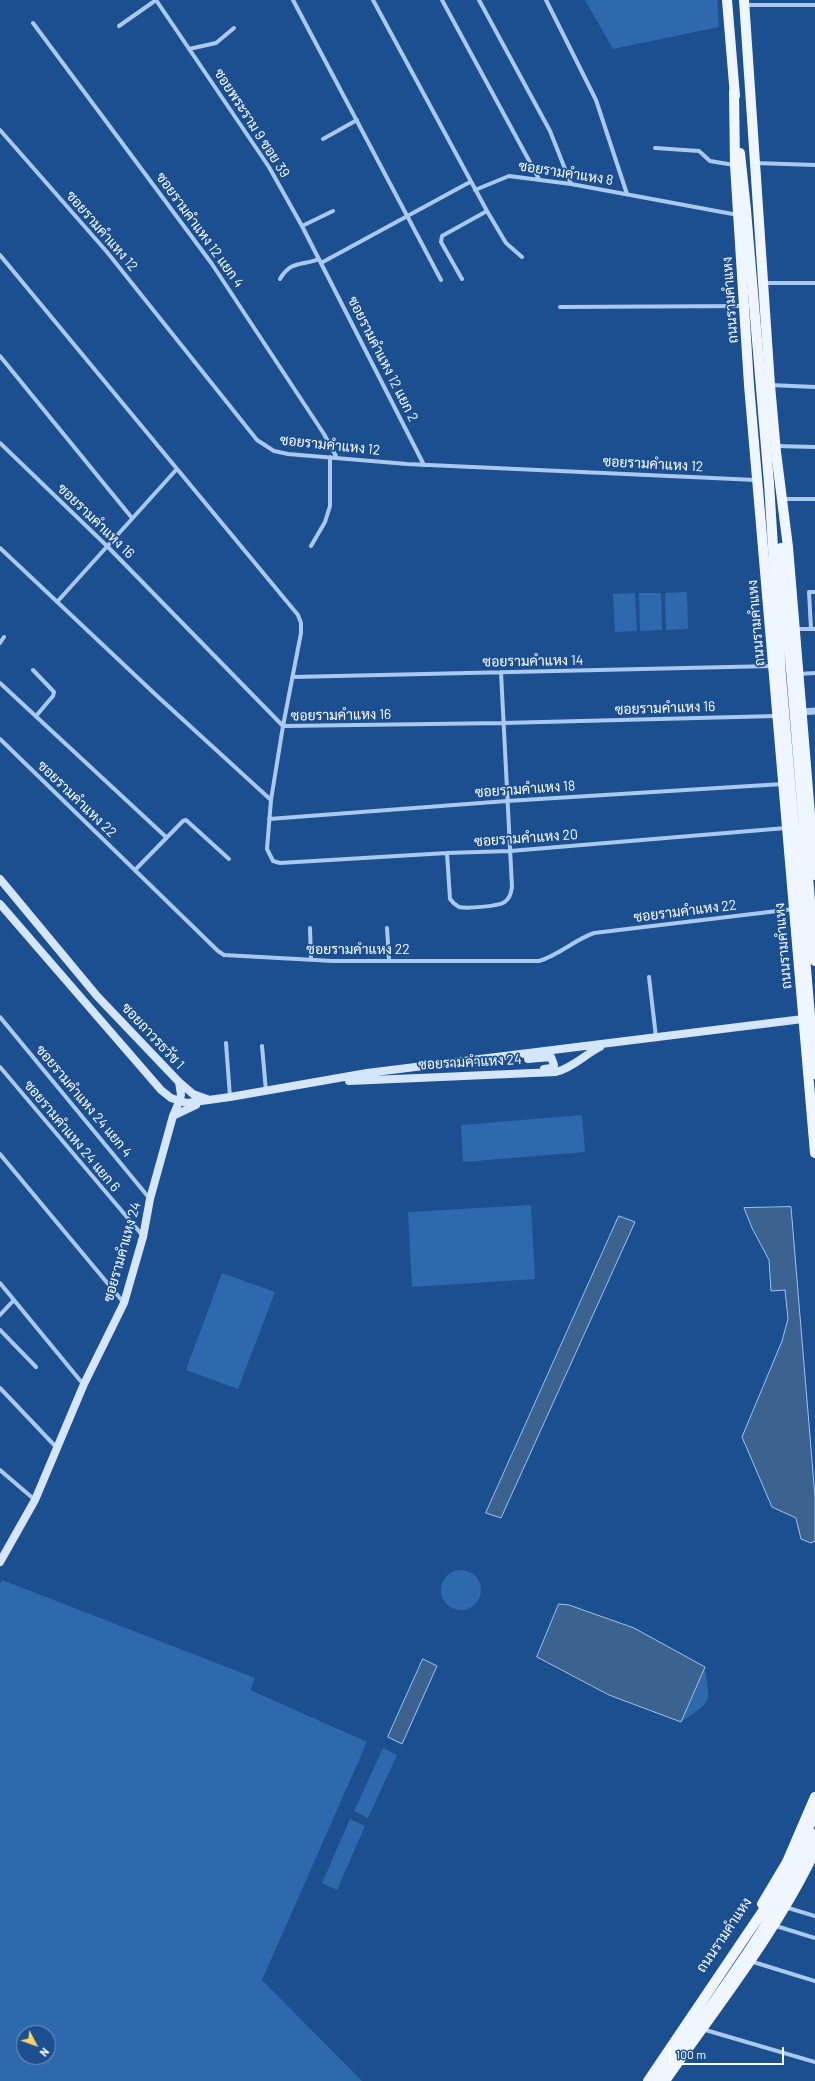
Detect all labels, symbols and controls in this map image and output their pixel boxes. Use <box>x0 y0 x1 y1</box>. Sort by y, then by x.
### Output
street label: ซอยพระราม 9 ซอย 39 <box>211 65 293 181</box>
street label: ซอยรามคำแหง 8 <box>517 157 615 189</box>
street label: ซอยรามคำแหง 12 แยก 4 <box>153 169 247 291</box>
street label: ซอยรามคำแหง 12 <box>63 187 141 275</box>
street label: ถนนรามคำแหง <box>719 256 741 344</box>
street label: ซอยรามคำแหง 12 แยก 2 <box>344 294 422 424</box>
street label: ซอยรามคำแหง 12 <box>279 431 381 459</box>
street label: ซอยรามคำแหง 12 <box>602 453 704 475</box>
street label: ซอยรามคำแหง 16 <box>54 480 138 562</box>
street label: ถนนรามคำแหง <box>744 579 768 667</box>
street label: ซอยรามคำแหง 14 <box>482 652 584 670</box>
street label: ซอยรามคำแหง 16 <box>614 698 716 718</box>
street label: ซอยรามคำแหง 16 <box>291 706 391 724</box>
street label: ซอยรามคำแหง 22 <box>34 757 120 841</box>
street label: ซอยรามคำแหง 18 <box>474 777 576 801</box>
street label: ซอยรามคำแหง 20 <box>474 826 578 850</box>
street label: ซอยรามคำแหง 22 <box>633 896 737 926</box>
street label: ถนนรามคำแหง <box>771 902 795 990</box>
street label: ซอยรามคำแหง 22 <box>306 941 410 957</box>
street label: ซอยถาวรธวัช 1 <box>118 999 188 1073</box>
street label: ซอยรามคำแหง 24 แยก 4 <box>32 1042 136 1160</box>
street label: ซอยรามคำแหง 24 <box>418 1051 522 1073</box>
street label: ซอยรามคำแหง 24 แยก 6 <box>20 1077 124 1195</box>
street label: ซอยรามคำแหง 24 <box>100 1200 144 1304</box>
street label: ถนนรามคำแหง <box>693 1894 755 1976</box>
north arrow <box>16 2025 56 2065</box>
scale bar <box>671 2039 786 2065</box>
text: N <box>37 2046 52 2060</box>
text: 100 m <box>676 2047 706 2061</box>

